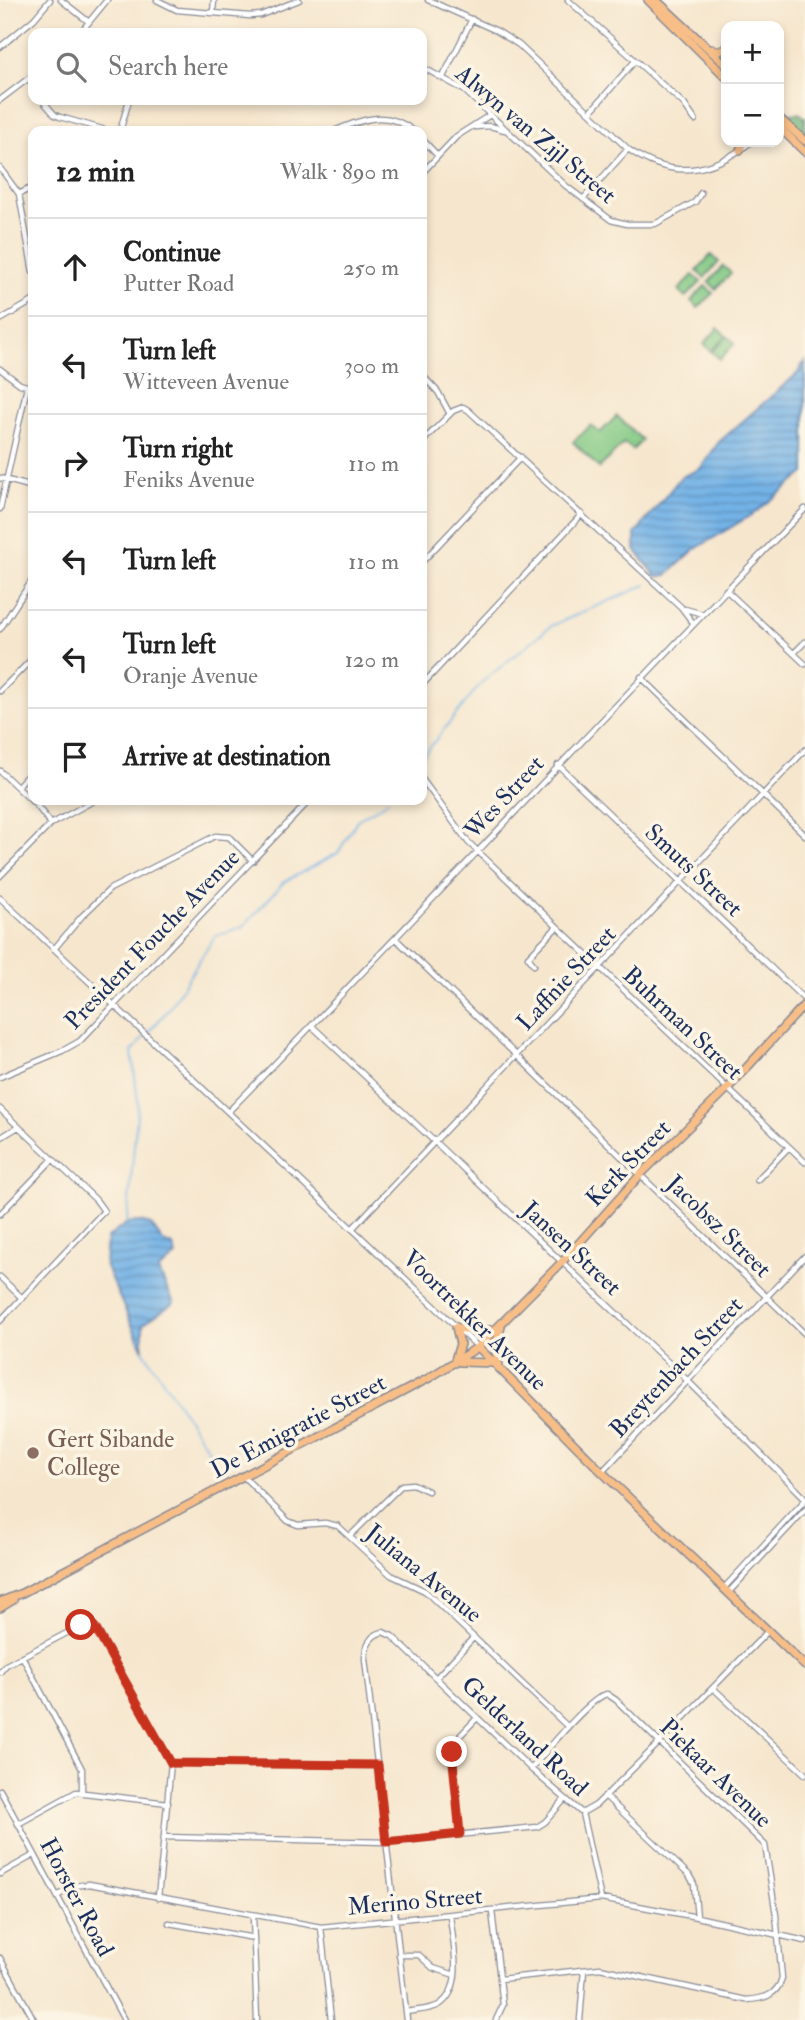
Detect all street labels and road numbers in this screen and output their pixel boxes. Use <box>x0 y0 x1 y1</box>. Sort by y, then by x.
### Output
street label: Alwyn van Zijl Street <box>448 57 623 211</box>
street label: Wes Street <box>457 749 551 846</box>
street label: Smuts Street <box>638 817 749 924</box>
street label: President Fouche Avenue <box>58 842 247 1036</box>
street label: Laffnie Street <box>510 919 623 1037</box>
street label: Buhrman Street <box>616 960 749 1087</box>
street label: Kerk Street <box>579 1113 678 1214</box>
street label: Jacobsz Street <box>659 1168 778 1284</box>
street label: Jansen Street <box>515 1194 628 1302</box>
street label: Voortrekker Avenue <box>396 1243 554 1397</box>
street label: Breytenbach Street <box>603 1290 750 1444</box>
street label: De Emigratie Street <box>205 1367 392 1486</box>
street label: Juliana Avenue <box>358 1516 488 1630</box>
street label: Gelderland Road <box>455 1670 595 1803</box>
street label: Piekaar Avenue <box>653 1712 778 1835</box>
street label: Horster Road <box>32 1833 121 1962</box>
street label: Merino Street <box>346 1880 484 1923</box>

